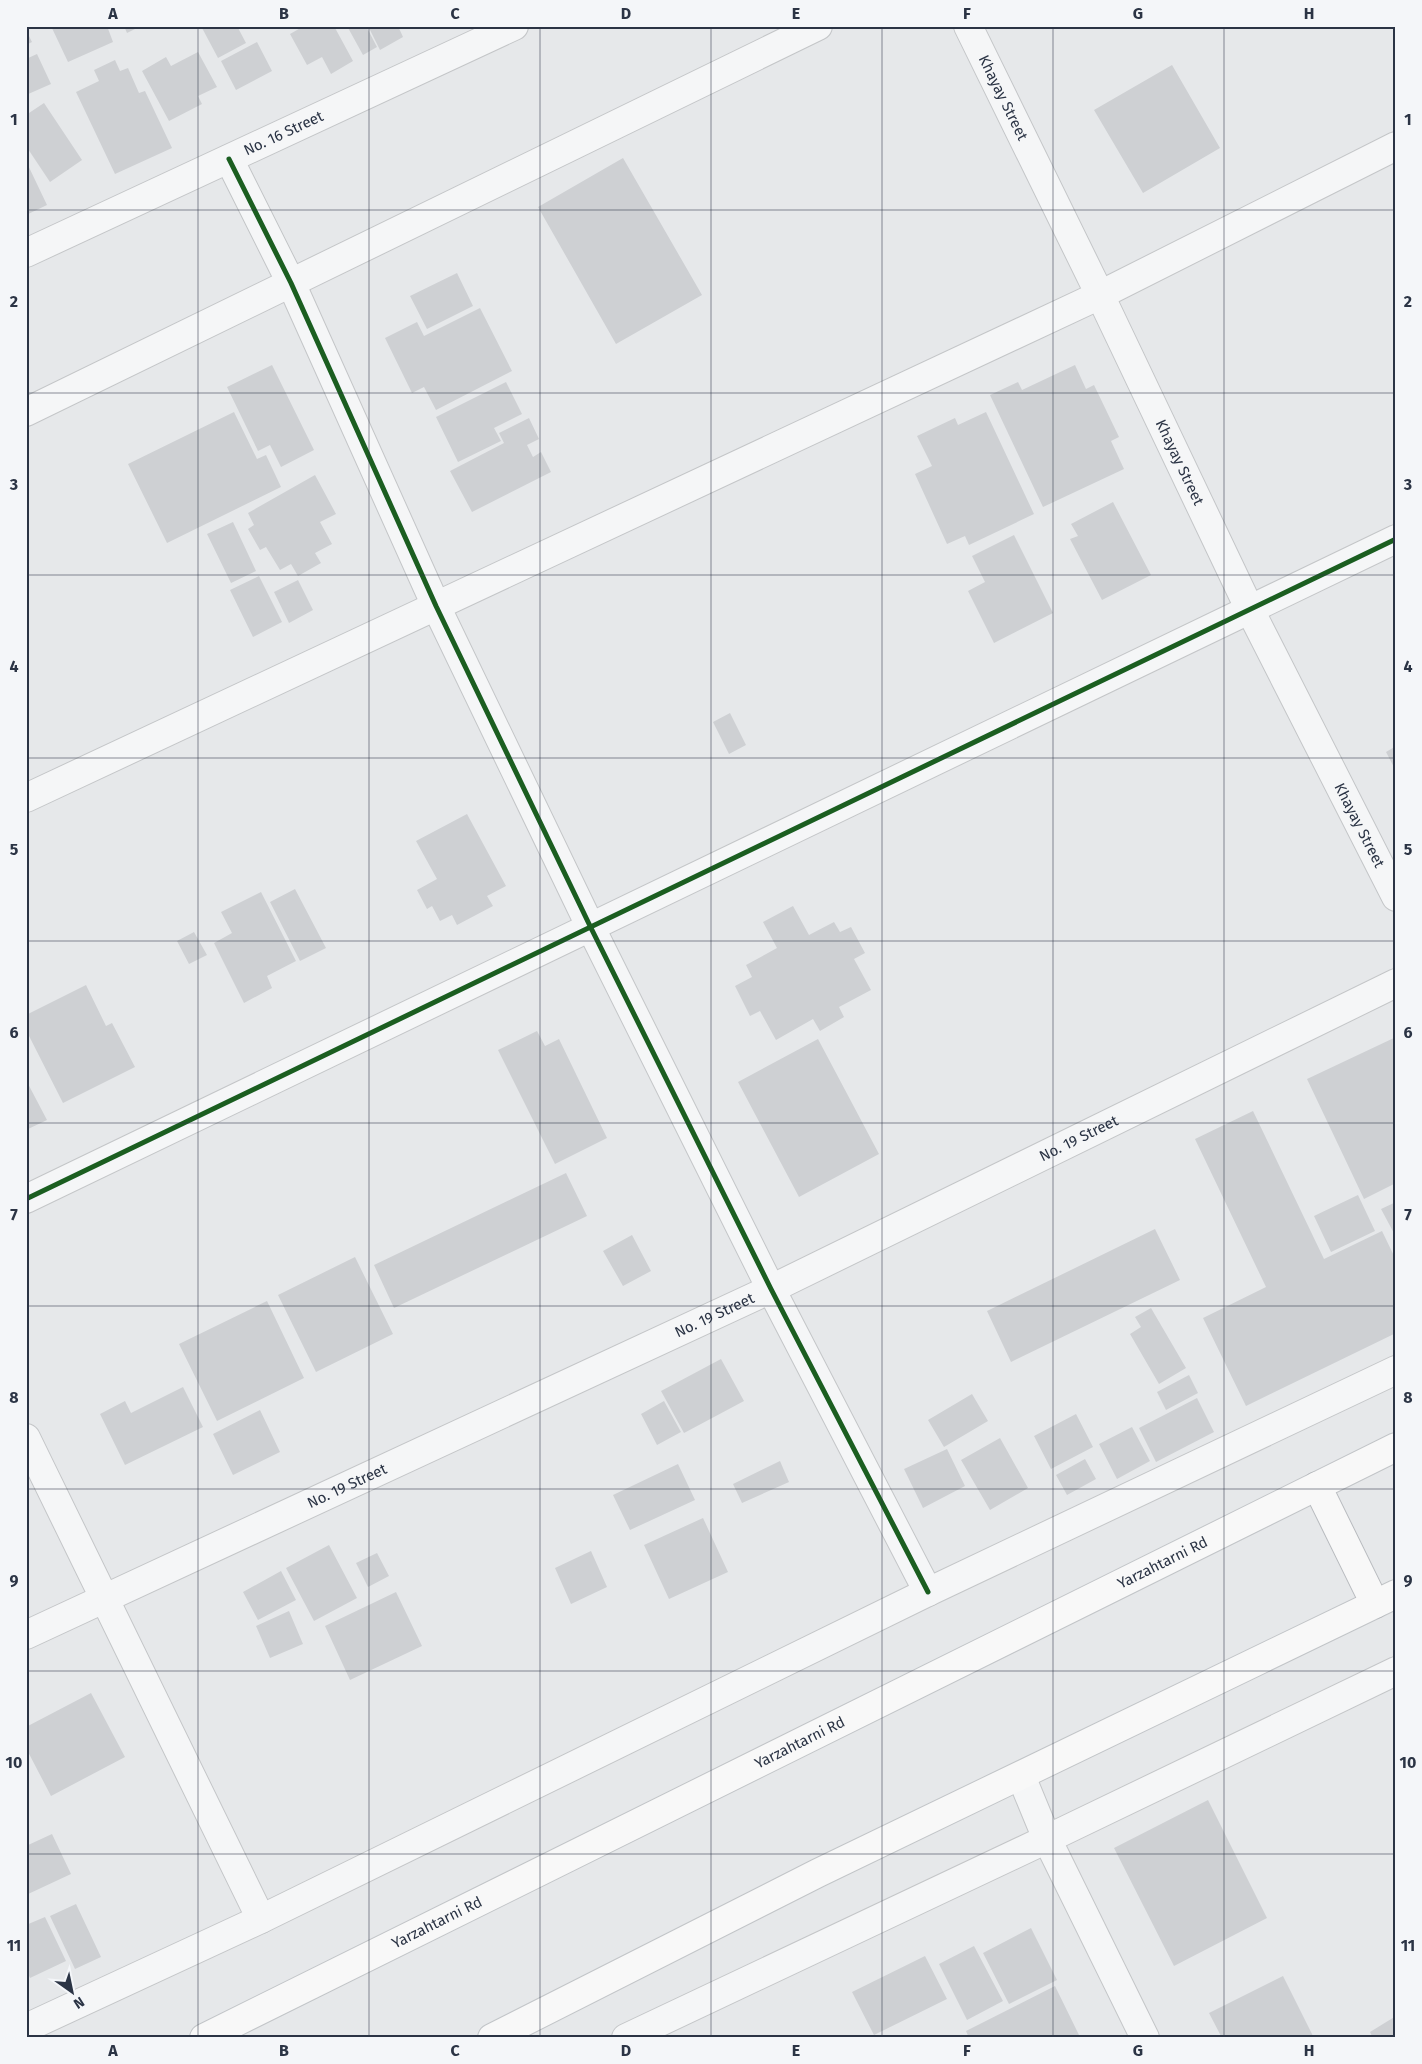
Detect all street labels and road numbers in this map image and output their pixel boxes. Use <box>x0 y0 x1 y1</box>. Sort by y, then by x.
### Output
street label: Khayay Street <box>975 52 1032 144</box>
street label: No. 16 Street <box>241 107 327 159</box>
street label: Khayay Street <box>1152 417 1208 509</box>
street label: Khayay Street <box>1330 780 1389 871</box>
street label: No. 19 Street <box>1036 1111 1122 1165</box>
street label: No. 19 Street <box>672 1289 758 1341</box>
street label: No. 19 Street <box>304 1459 390 1512</box>
street label: Yarzahtarni Rd <box>1115 1533 1211 1593</box>
street label: Yarzahtarni Rd <box>752 1713 848 1773</box>
street label: Yarzahtarni Rd <box>389 1893 485 1952</box>

